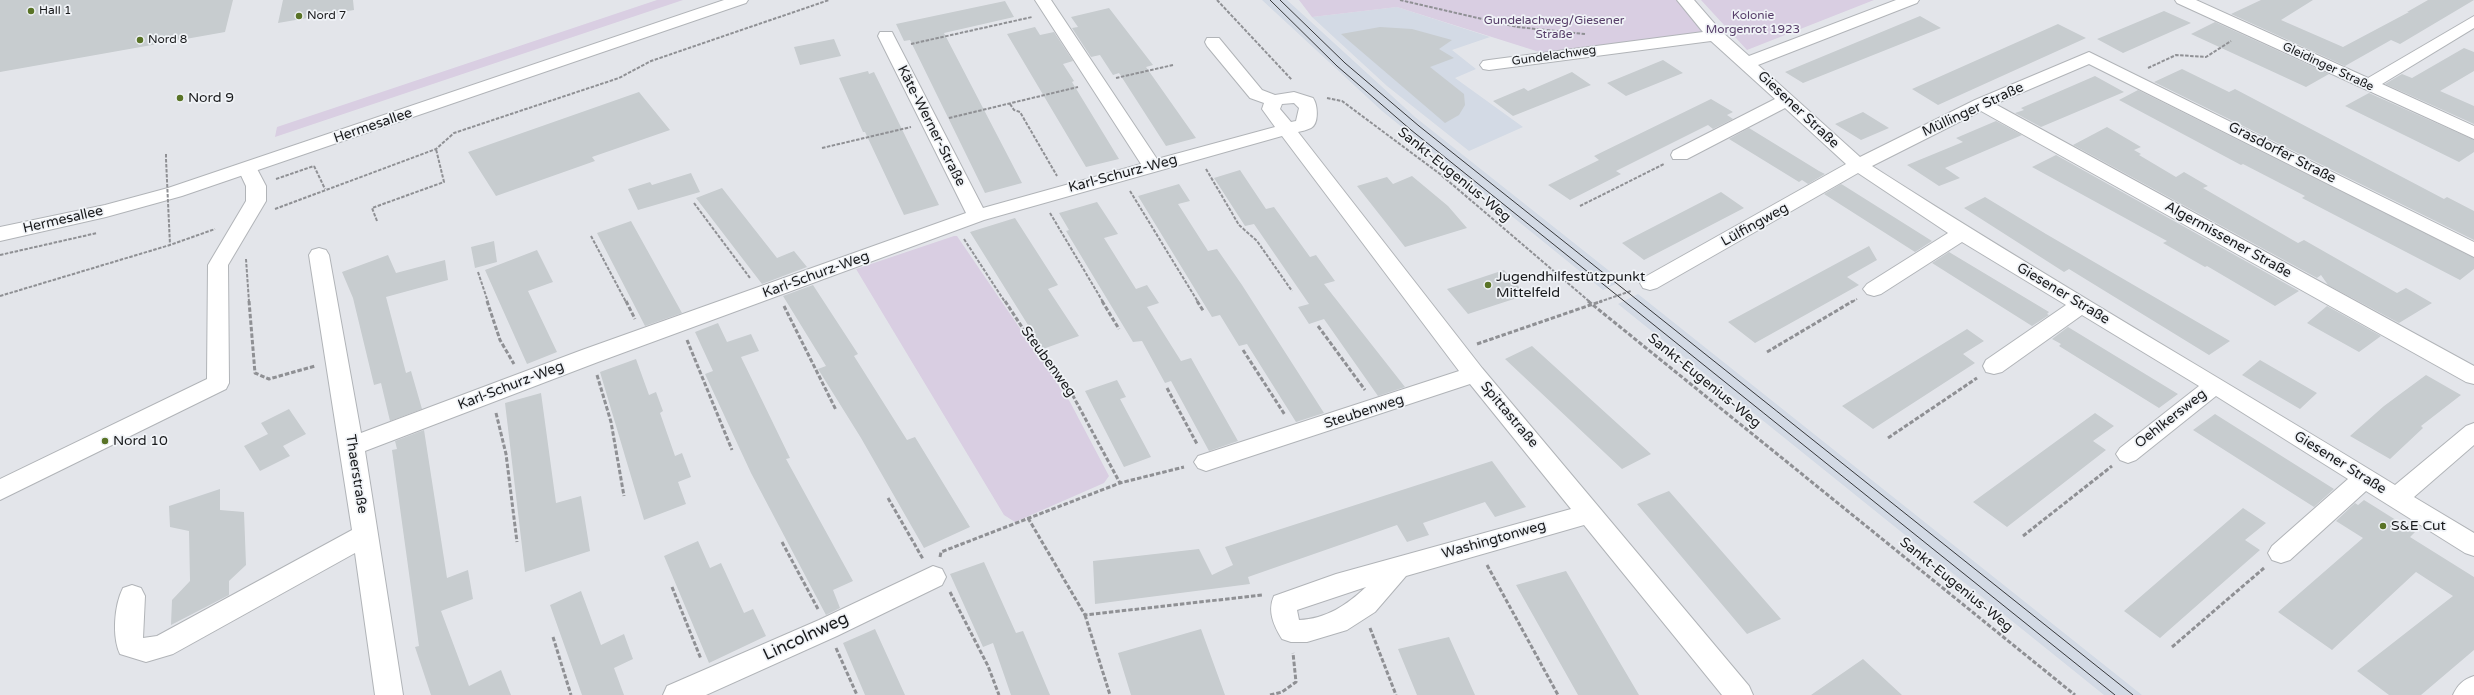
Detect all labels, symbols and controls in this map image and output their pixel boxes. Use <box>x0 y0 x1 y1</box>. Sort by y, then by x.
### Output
place label: Hall 1 <box>39 4 71 18</box>
marker: Hall 1 <box>26 6 36 16</box>
place label: Nord 7 <box>307 9 346 23</box>
park label: Kolonie Morgenrot 1923 <box>1706 9 1800 37</box>
marker: Nord 7 <box>294 11 304 21</box>
park label: Gundelachweg/Giesener Straße <box>1484 14 1624 42</box>
place label: Nord 8 <box>148 33 187 47</box>
marker: Nord 8 <box>135 35 145 45</box>
street label: Gleidinger Straße <box>2280 40 2376 94</box>
street label: Gundelachweg <box>1511 43 1597 69</box>
street label: Käte-Werner-Straße <box>893 63 969 189</box>
street label: Giesener Straße <box>1754 68 1842 152</box>
street label: Müllinger Straße <box>1920 79 2026 141</box>
place label: Nord 9 <box>188 90 234 106</box>
marker: Nord 9 <box>175 93 185 103</box>
street label: Hermesallee <box>332 105 414 147</box>
street label: Grasdorfer Straße <box>2225 119 2339 187</box>
street label: Sankt-Eugenius-Weg <box>1394 124 1514 226</box>
street label: Karl-Schurz-Weg <box>1067 151 1179 197</box>
street label: Algermissener Straße <box>2162 198 2294 282</box>
street label: Lülfingweg <box>1719 200 1791 250</box>
street label: Hermesallee <box>21 203 105 237</box>
street label: Karl-Schurz-Weg <box>760 248 872 302</box>
street label: Giesener Straße <box>2013 260 2113 328</box>
place label: Jugendhilfestützpunkt Mittelfeld <box>1496 269 1645 302</box>
marker: Jugendhilfestützpunkt Mittelfeld <box>1483 280 1493 290</box>
street label: Steubenweg <box>1017 324 1079 400</box>
street label: Sankt-Eugenius-Weg <box>1644 330 1764 432</box>
street label: Karl-Schurz-Weg <box>456 358 566 414</box>
street label: Spittastraße <box>1477 379 1541 451</box>
street label: Oehlkersweg <box>2132 386 2210 452</box>
street label: Steubenweg <box>1322 391 1406 433</box>
street label: Giesener Straße <box>2291 428 2389 498</box>
place label: Nord 10 <box>113 433 168 449</box>
street label: Thaerstraße <box>341 433 371 515</box>
marker: Nord 10 <box>100 436 110 446</box>
street label: Washingtonweg <box>1440 517 1548 563</box>
place label: S&E Cut <box>2391 518 2446 534</box>
marker: S&E Cut <box>2378 521 2388 531</box>
street label: Sankt-Eugenius-Weg <box>1896 534 2016 636</box>
street label: Lincolnweg <box>760 608 852 666</box>

